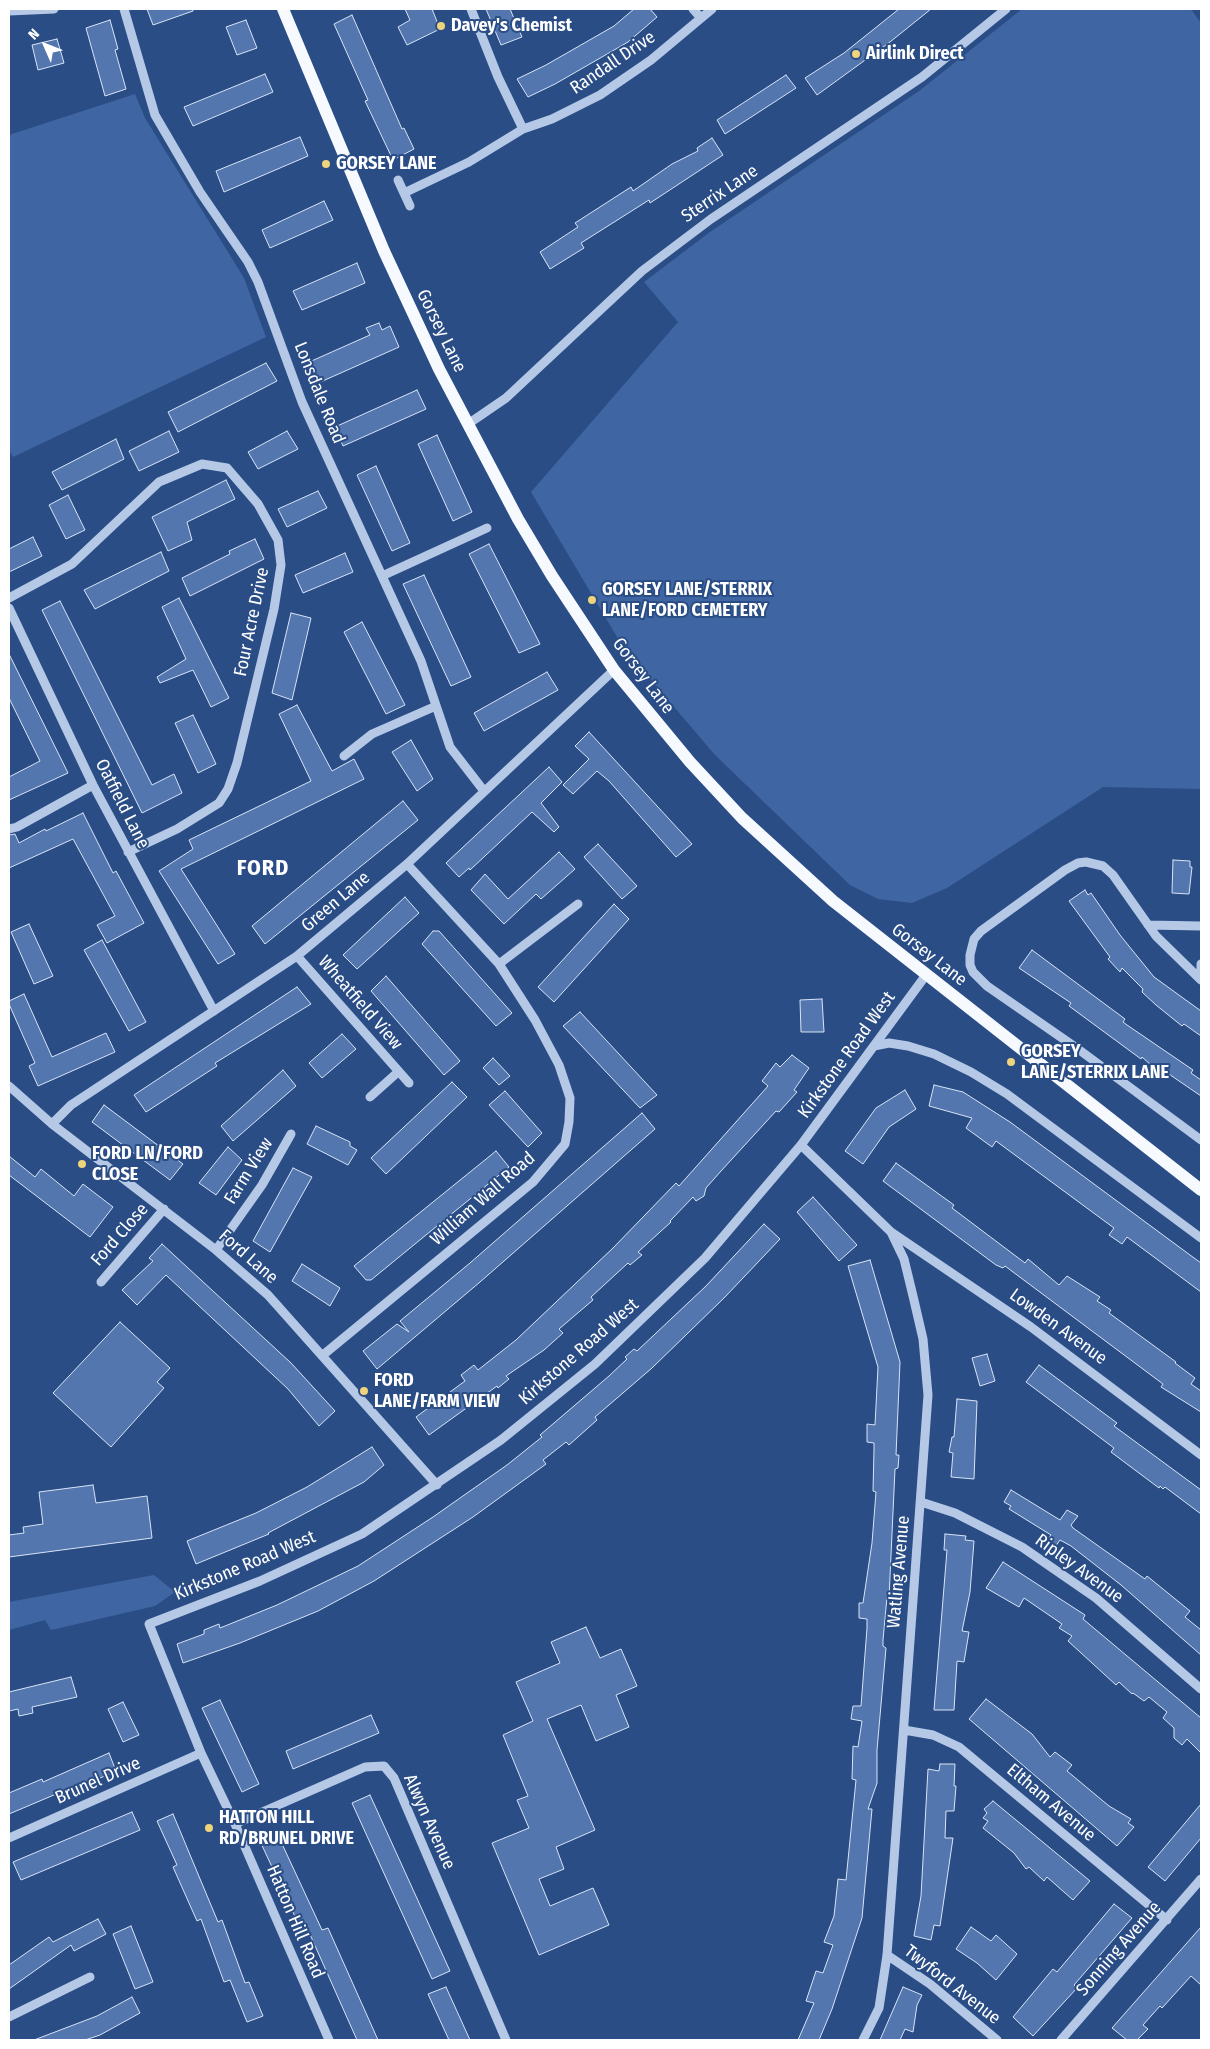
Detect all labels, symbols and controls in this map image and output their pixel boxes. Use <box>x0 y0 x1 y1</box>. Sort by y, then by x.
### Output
place label: Davey's Chemist <box>451 15 572 37</box>
north arrow <box>20 20 70 70</box>
marker: Davey's Chemist <box>435 20 447 32</box>
text: N <box>25 25 43 43</box>
street label: Randall Drive <box>566 27 660 99</box>
place label: Airlink Direct <box>866 43 964 65</box>
marker: Airlink Direct <box>850 48 862 60</box>
place label: GORSEY LANE <box>336 153 437 175</box>
marker: GORSEY LANE <box>320 158 332 170</box>
street label: Sterrix Lane <box>678 161 762 227</box>
street label: Gorsey Lane <box>412 286 470 376</box>
street label: Lonsdale Road <box>289 339 349 447</box>
street label: Four Acre Drive <box>230 566 274 678</box>
place label: GORSEY LANE/STERRIX LANE/FORD CEMETERY <box>602 579 772 622</box>
marker: GORSEY LANE/STERRIX LANE/FORD CEMETERY <box>586 594 598 606</box>
street label: Gorsey Lane <box>607 634 679 718</box>
street label: Oatfield Lane <box>90 756 154 852</box>
district label: FORD <box>236 856 290 882</box>
street label: Green Lane <box>297 867 375 937</box>
street label: Gorsey Lane <box>887 919 971 991</box>
street label: Wheatfield View <box>313 952 407 1054</box>
street label: Kirkstone Road West <box>794 987 900 1123</box>
place label: GORSEY LANE/STERRIX LANE <box>1021 1041 1169 1084</box>
marker: GORSEY LANE/STERRIX LANE <box>1005 1056 1017 1068</box>
street label: Farm View <box>220 1134 278 1208</box>
place label: FORD LN/FORD CLOSE <box>92 1143 203 1186</box>
street label: William Wall Road <box>426 1148 540 1250</box>
marker: FORD LN/FORD CLOSE <box>76 1158 88 1170</box>
street label: Ford Close <box>87 1199 153 1271</box>
street label: Ford Lane <box>214 1225 282 1289</box>
street label: Lowden Avenue <box>1005 1284 1111 1370</box>
street label: Kirkstone Road West <box>515 1294 643 1410</box>
place label: FORD LANE/FARM VIEW <box>374 1370 500 1412</box>
marker: FORD LANE/FARM VIEW <box>358 1385 370 1397</box>
street label: Watling Avenue <box>883 1515 915 1629</box>
street label: Kirkstone Road West <box>171 1526 319 1606</box>
street label: Ripley Avenue <box>1031 1530 1127 1608</box>
street label: Brunel Drive <box>52 1753 144 1809</box>
street label: Eltham Avenue <box>1002 1760 1100 1846</box>
street label: Alwyn Avenue <box>398 1771 460 1873</box>
place label: HATTON HILL RD/BRUNEL DRIVE <box>219 1807 354 1850</box>
marker: HATTON HILL RD/BRUNEL DRIVE <box>203 1822 215 1834</box>
street label: Hatton Hill Road <box>261 1862 329 1982</box>
street label: Sonning Avenue <box>1072 1897 1166 2001</box>
street label: Twyford Avenue <box>900 1941 1004 2029</box>

